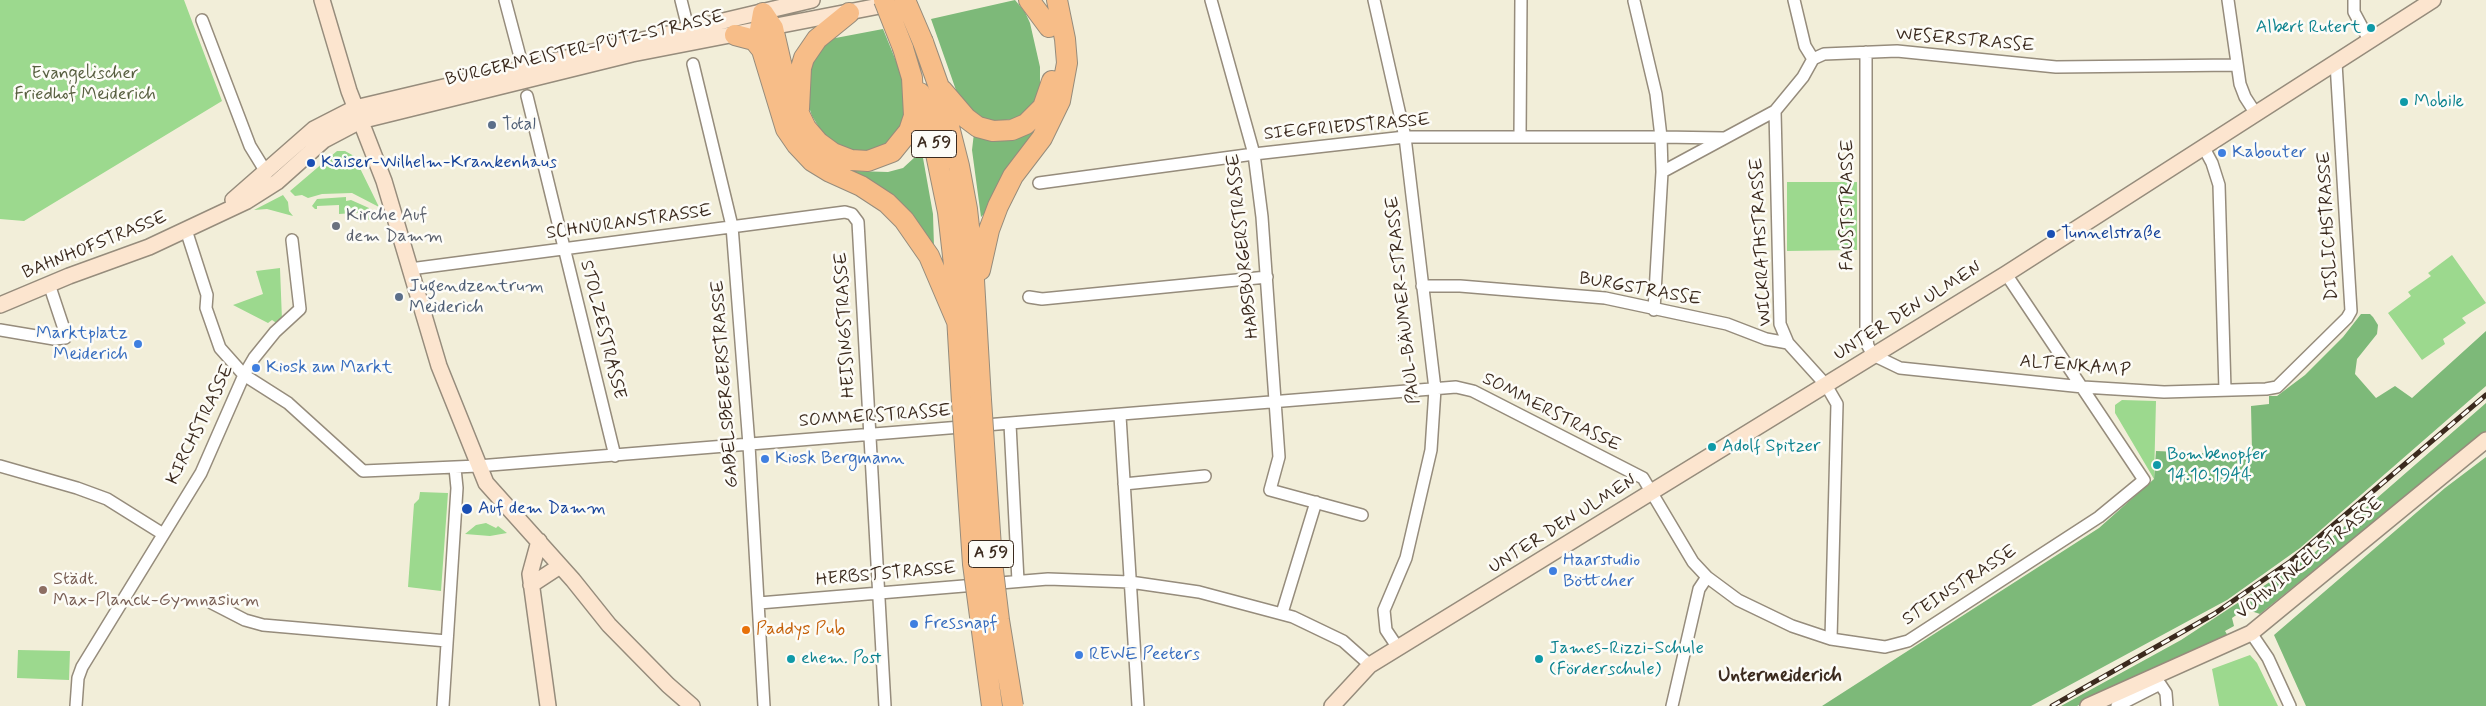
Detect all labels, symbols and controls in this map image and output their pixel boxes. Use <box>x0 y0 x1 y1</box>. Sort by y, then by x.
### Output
street label: BÜRGERMEISTER-PÜTZ-STRASSE <box>444 6 726 92</box>
place label: Albert Rutert <box>2256 17 2361 39</box>
marker: Albert Rutert <box>2365 22 2377 34</box>
street label: WESERSTRASSE <box>1895 24 2035 58</box>
park label: Evangelischer Friedhof Meiderich <box>14 63 156 106</box>
place label: Mobile <box>2414 91 2464 113</box>
marker: Mobile <box>2398 96 2410 108</box>
street label: SIEGFRIEDSTRASSE <box>1263 110 1431 146</box>
place label: Total <box>502 114 536 136</box>
marker: Total <box>486 119 498 131</box>
road number: A 59 <box>912 130 956 158</box>
street label: FAUSTSTRASSE <box>1837 139 1859 271</box>
place label: Kabouter <box>2232 142 2307 164</box>
marker: Kabouter <box>2216 147 2228 159</box>
street label: DISLICHSTRASSE <box>2314 151 2344 301</box>
place label: Kaiser-Wilhelm-Krankenhaus <box>321 152 557 174</box>
street label: HABSBURGERSTRASSE <box>1224 152 1264 340</box>
marker: Kaiser-Wilhelm-Krankenhaus <box>305 157 317 169</box>
street label: WICKRATHSTRASSE <box>1747 157 1777 327</box>
street label: PAUL-BÄUMER-STRASSE <box>1382 195 1426 405</box>
street label: SCHNÜRANSTRASSE <box>545 201 713 245</box>
place label: Kirche Auf dem Damm <box>346 205 443 248</box>
street label: BAHNHOFSTRASSE <box>20 207 170 285</box>
marker: Kirche Auf dem Damm <box>330 220 342 232</box>
place label: Tunnelstraße <box>2061 223 2162 245</box>
marker: Tunnelstraße <box>2045 228 2057 240</box>
street label: HEISINGSTRASSE <box>831 251 861 399</box>
street label: STOLZESTRASSE <box>574 258 630 402</box>
street label: UNTER DEN ULMEN <box>1830 258 1986 366</box>
street label: BURGSTRASSE <box>1577 269 1703 311</box>
place label: Jugendzentrum Meiderich <box>409 276 544 318</box>
street label: GABELSBERGERSTRASSE <box>708 279 744 489</box>
marker: Jugendzentrum Meiderich <box>393 291 405 303</box>
place label: Marktplatz Meiderich <box>36 323 128 366</box>
marker: Marktplatz Meiderich <box>132 338 144 350</box>
street label: ALTENKAMP <box>2019 351 2131 383</box>
place label: Kiosk am Markt <box>266 357 392 379</box>
street label: KIRCHSTRASSE <box>163 361 239 489</box>
marker: Kiosk am Markt <box>250 362 262 374</box>
street label: SOMMERSTRASSE <box>1478 369 1624 457</box>
street label: SOMMERSTRASSE <box>798 401 952 433</box>
place label: Adolf Spitzer <box>1722 436 1820 458</box>
marker: Adolf Spitzer <box>1706 441 1718 453</box>
place label: Bombenopfer 14.10.1944 <box>2167 444 2268 486</box>
place label: Kiosk Bergmann <box>775 448 904 470</box>
marker: Kiosk Bergmann <box>759 453 771 465</box>
marker: Bombenopfer 14.10.1944 <box>2151 459 2163 471</box>
street label: UNTER DEN ULMEN <box>1485 471 1641 579</box>
street label: VOHWINKELSTRASSE <box>2232 493 2388 625</box>
place label: Auf dem Damm <box>478 498 606 520</box>
marker: Auf dem Damm <box>460 502 474 516</box>
road number: A 59 <box>968 540 1014 568</box>
street label: STEINSTRASSE <box>1899 541 2021 631</box>
place label: Haarstudio Böttcher <box>1563 550 1640 592</box>
street label: HERBSTSTRASSE <box>815 558 957 592</box>
marker: Haarstudio Böttcher <box>1547 565 1559 577</box>
place label: Städt. Max-Planck-Gymnasium <box>53 569 260 612</box>
marker: Städt. Max-Planck-Gymnasium <box>37 584 49 596</box>
place label: Fressnapf <box>924 613 997 635</box>
marker: Fressnapf <box>908 618 920 630</box>
place label: Paddys Pub <box>756 619 845 641</box>
marker: Paddys Pub <box>740 624 752 636</box>
place label: James-Rizzi-Schule (Förderschule) <box>1549 638 1704 681</box>
place label: REWE Peeters <box>1089 644 1200 666</box>
place label: ehem. Post <box>801 648 881 670</box>
marker: REWE Peeters <box>1073 649 1085 661</box>
marker: ehem. Post <box>785 653 797 665</box>
marker: James-Rizzi-Schule (Förderschule) <box>1533 653 1545 665</box>
district label: Untermeiderich <box>1718 666 1842 688</box>

